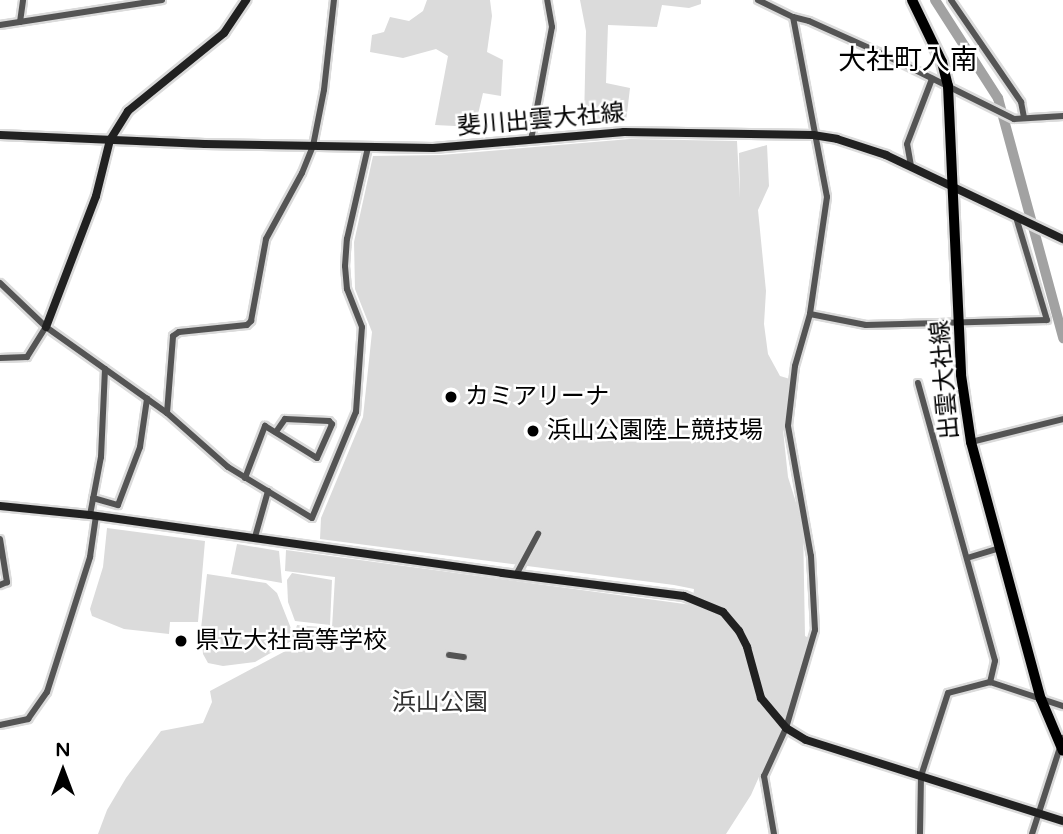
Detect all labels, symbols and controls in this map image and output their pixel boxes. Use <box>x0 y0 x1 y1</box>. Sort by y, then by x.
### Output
district label: 大社町入南 <box>838 43 978 77</box>
street label: 斐川出雲大社線 <box>456 98 626 142</box>
street label: 出雲大社線 <box>925 319 965 441</box>
place label: カミアリーナ <box>465 383 609 411</box>
marker: カミアリーナ <box>443 389 459 405</box>
place label: 浜山公園陸上競技場 <box>547 417 763 445</box>
marker: 浜山公園陸上競技場 <box>525 423 541 439</box>
place label: 県立大社高等学校 <box>195 627 387 655</box>
marker: 県立大社高等学校 <box>173 633 189 649</box>
park label: 浜山公園 <box>392 689 488 717</box>
north arrow <box>28 736 98 806</box>
text: N <box>55 739 71 761</box>

